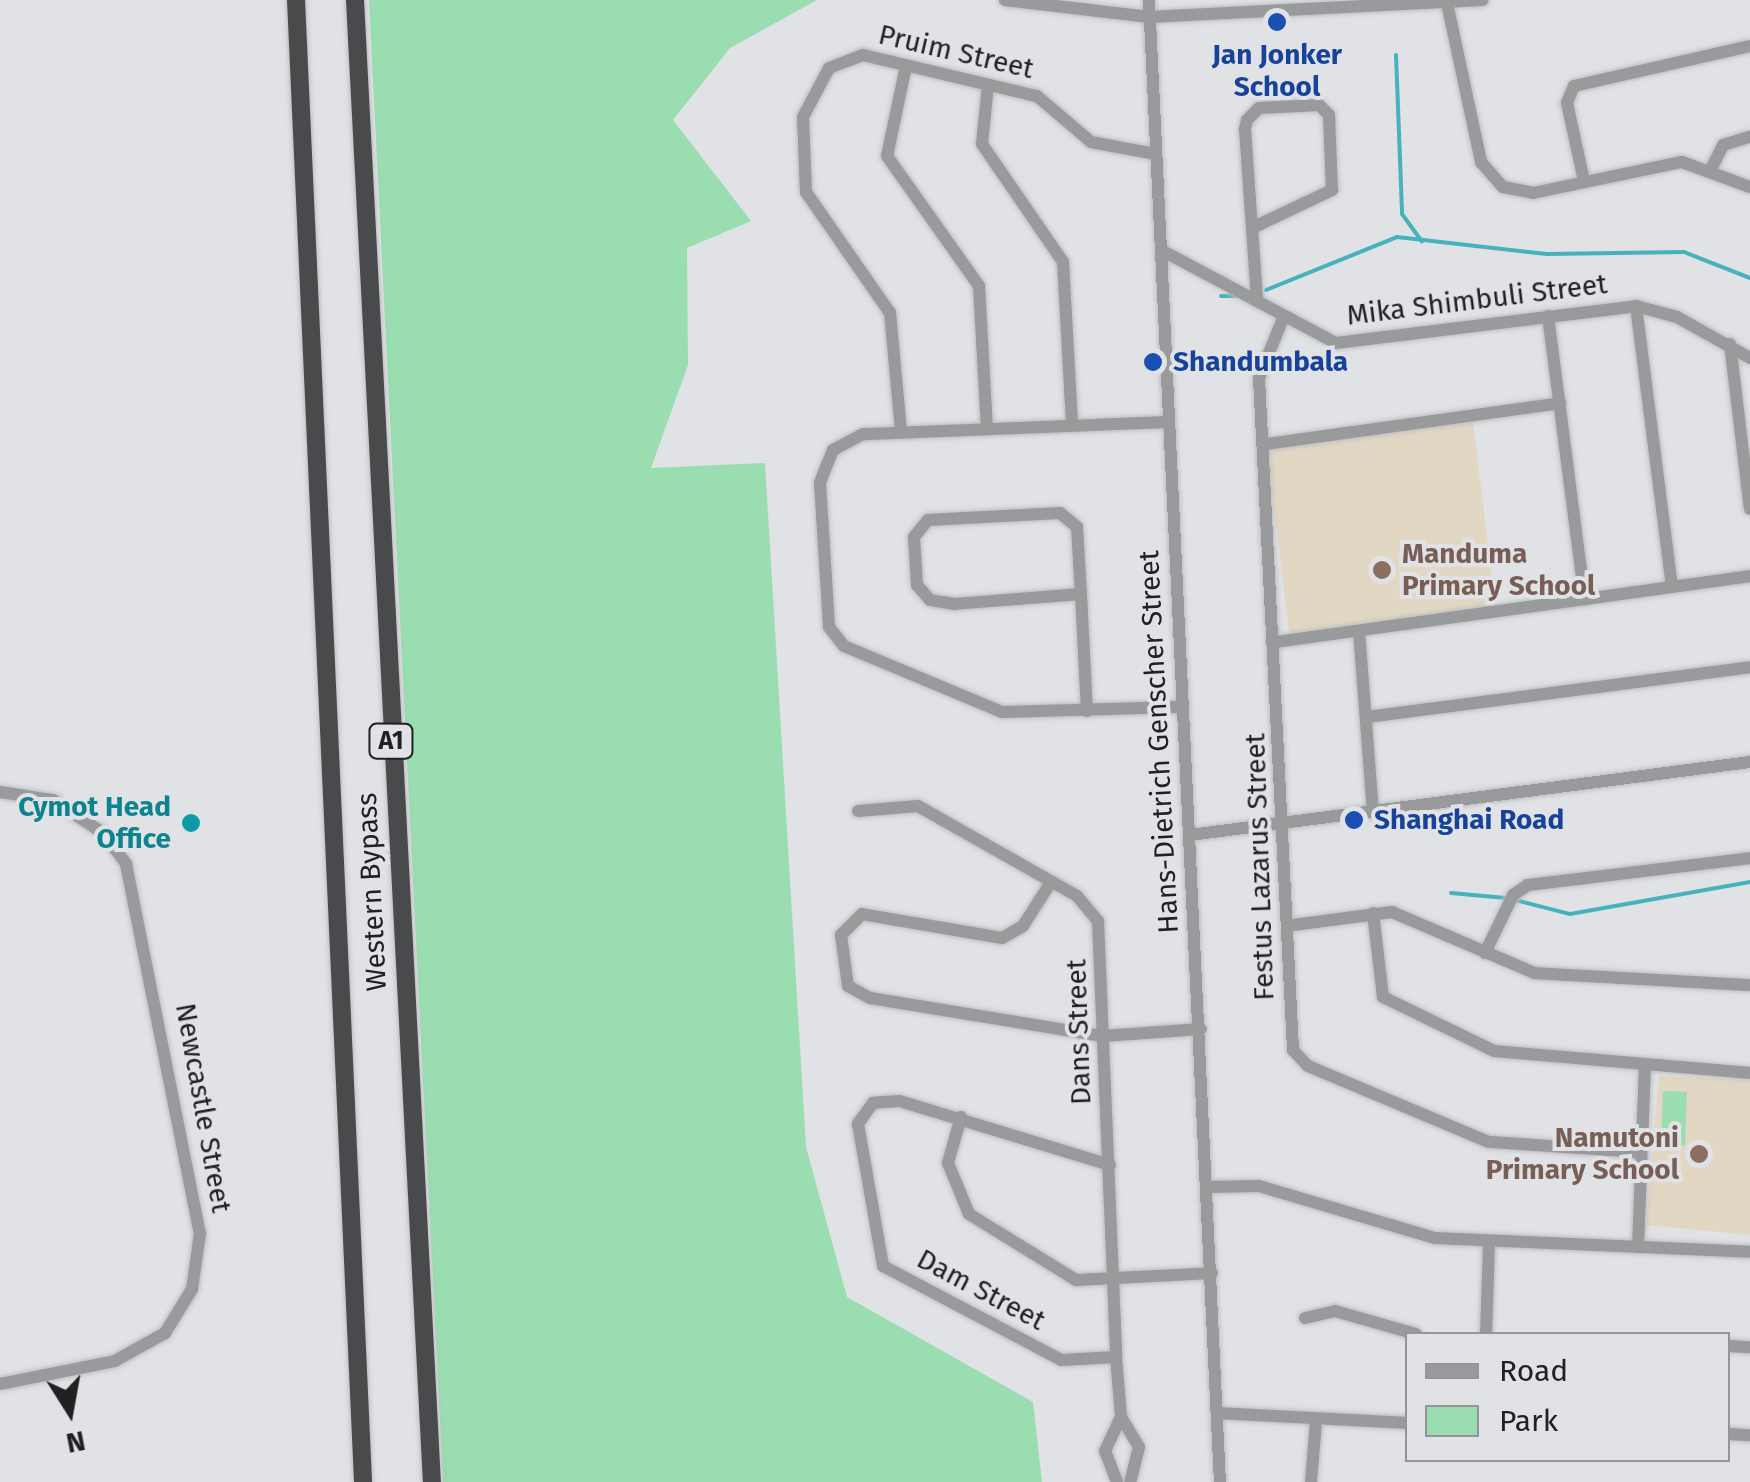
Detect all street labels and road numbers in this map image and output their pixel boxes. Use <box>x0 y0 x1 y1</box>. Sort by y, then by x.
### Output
street label: Pruim Street <box>875 18 1037 86</box>
street label: Mika Shimbuli Street <box>1345 267 1609 333</box>
street label: Hans-Dietrich Genscher Street <box>1132 550 1186 934</box>
road number: A1 <box>366 721 416 761</box>
street label: Festus Lazarus Street <box>1239 733 1281 1001</box>
street label: Western Bypass <box>350 792 394 992</box>
street label: Dans Street <box>1060 959 1098 1105</box>
street label: Newcastle Street <box>168 1001 238 1215</box>
street label: Dam Street <box>911 1242 1051 1338</box>

